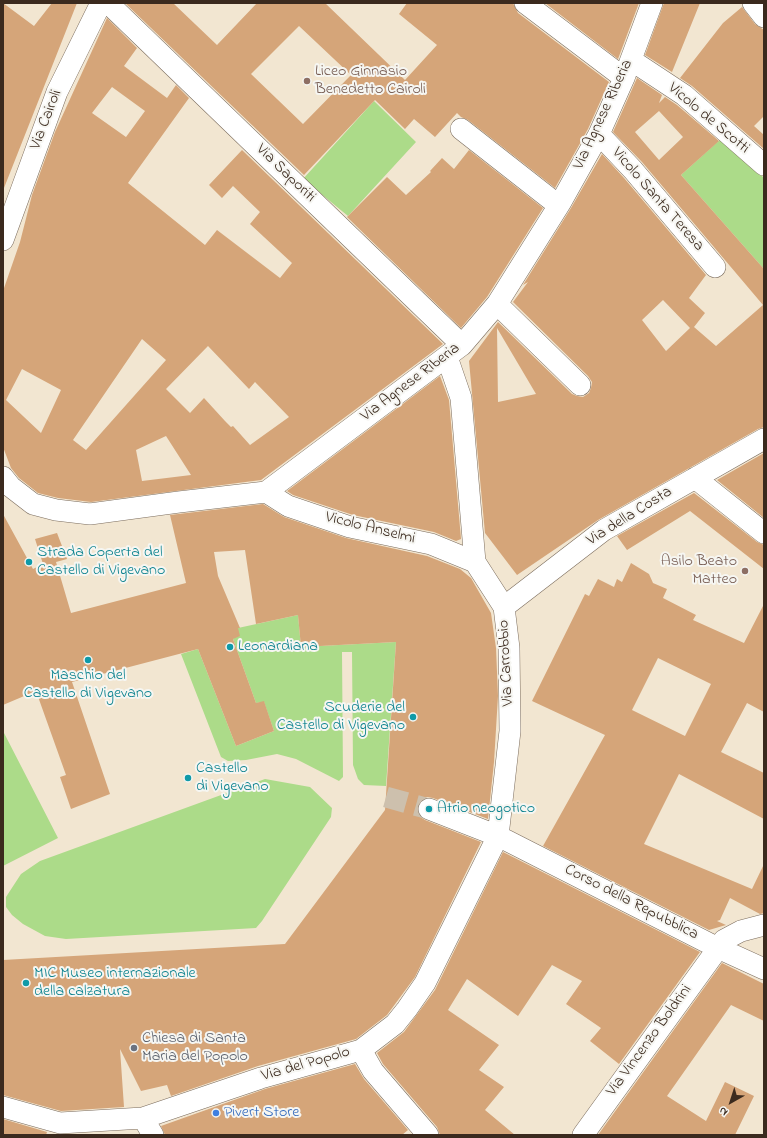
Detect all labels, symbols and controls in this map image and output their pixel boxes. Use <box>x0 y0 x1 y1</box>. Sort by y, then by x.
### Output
street label: Via Agnese Riberia <box>570 57 638 173</box>
place label: Liceo Ginnasio Benedetto Cairoli <box>315 62 426 100</box>
marker: Liceo Ginnasio Benedetto Cairoli <box>302 76 312 86</box>
street label: Vicolo de Scotti <box>663 79 753 159</box>
street label: Via Cairoli <box>27 87 67 153</box>
street label: Via Saporiti <box>251 141 319 207</box>
street label: Vicolo Santa Teresa <box>607 144 707 256</box>
street label: Via Agnese Riberia <box>358 339 464 427</box>
street label: Via della Costa <box>584 483 676 551</box>
street label: Vicolo Anselmi <box>323 509 417 549</box>
place label: Strada Coperta del Castello di Vigevano <box>37 543 165 581</box>
place label: Asilo Beato Matteo <box>661 552 737 590</box>
marker: Strada Coperta del Castello di Vigevano <box>24 557 34 567</box>
marker: Asilo Beato Matteo <box>740 566 750 576</box>
street label: Via Carrobbio <box>495 619 519 707</box>
place label: Leonardiana <box>238 637 318 657</box>
marker: Leonardiana <box>225 642 235 652</box>
marker: Maschio del Castello di Vigevano <box>83 655 93 665</box>
place label: Maschio del Castello di Vigevano <box>24 666 152 704</box>
place label: Scuderie del Castello di Vigevano <box>277 698 405 736</box>
marker: Scuderie del Castello di Vigevano <box>408 712 418 722</box>
place label: Castello di Vigevano <box>196 759 268 797</box>
marker: Castello di Vigevano <box>183 773 193 783</box>
place label: Atrio neogotico <box>437 799 535 819</box>
marker: Atrio neogotico <box>424 804 434 814</box>
street label: Corso della Repubblica <box>561 861 701 945</box>
place label: MIC Museo internazionale della calzatura <box>34 964 196 1002</box>
marker: MIC Museo internazionale della calzatura <box>21 978 31 988</box>
street label: Via Vincenzo Boldrini <box>603 982 697 1100</box>
place label: Chiesa di Santa Maria del Popolo <box>142 1029 248 1067</box>
marker: Chiesa di Santa Maria del Popolo <box>129 1043 139 1053</box>
street label: Via del Popolo <box>260 1043 352 1087</box>
north arrow <box>711 1082 751 1122</box>
place label: Pivert Store <box>224 1103 299 1123</box>
text: N <box>716 1103 731 1120</box>
marker: Pivert Store <box>211 1108 221 1118</box>

